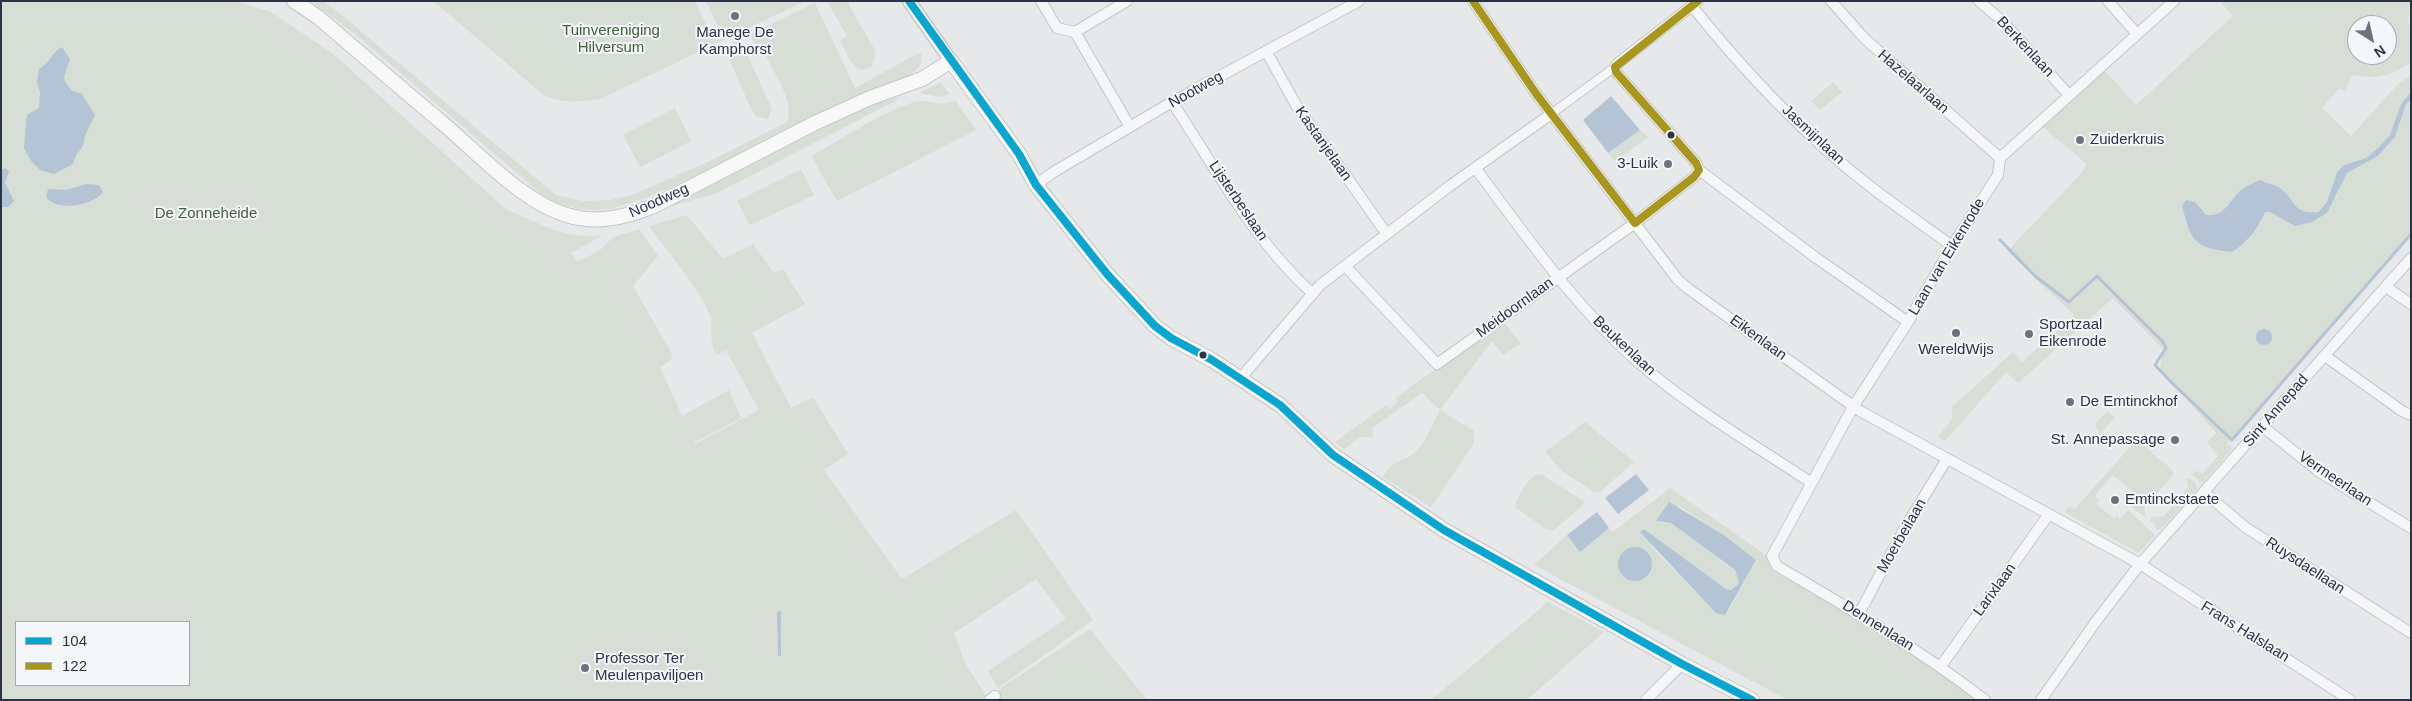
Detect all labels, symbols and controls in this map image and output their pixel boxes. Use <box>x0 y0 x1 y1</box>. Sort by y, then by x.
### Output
marker: Manege De Kamphorst <box>729 10 741 22</box>
street label: Berkenlaan <box>1993 13 2057 81</box>
north arrow <box>2347 15 2397 65</box>
park label: Tuinvereniging Hilversum <box>562 22 660 57</box>
place label: Manege De Kamphorst <box>696 24 774 59</box>
text: N <box>2371 42 2389 61</box>
street label: Hazelaarlaan <box>1874 46 1952 118</box>
street label: Nootweg <box>1166 68 1226 112</box>
street label: Jasmijnlaan <box>1778 101 1848 169</box>
street label: Kastanjelaan <box>1291 103 1355 185</box>
unlabelled marker <box>1666 130 1676 140</box>
place label: Zuiderkruis <box>2090 131 2164 149</box>
marker: Zuiderkruis <box>2074 134 2086 146</box>
place label: 3-Luik <box>1617 155 1658 173</box>
street label: Lijsterbeslaan <box>1205 158 1271 244</box>
marker: 3-Luik <box>1662 158 1674 170</box>
street label: Noodweg <box>626 180 692 222</box>
street label: Laan van Eikenrode <box>1905 195 1989 319</box>
park label: De Zonneheide <box>155 205 257 223</box>
street label: Meidoornlaan <box>1473 274 1557 342</box>
street label: Eikenlaan <box>1726 311 1790 365</box>
street label: Beukenlaan <box>1589 312 1659 380</box>
place label: Sportzaal Eikenrode <box>2039 316 2107 351</box>
marker: WereldWijs <box>1950 327 1962 339</box>
marker: Sportzaal Eikenrode <box>2023 328 2035 340</box>
place label: WereldWijs <box>1918 341 1994 359</box>
unlabelled marker <box>1198 350 1208 360</box>
street label: Sint Annepad <box>2240 371 2312 451</box>
place label: De Emtinckhof <box>2080 393 2178 411</box>
marker: De Emtinckhof <box>2064 396 2076 408</box>
place label: St. Annepassage <box>2051 431 2165 449</box>
marker: St. Annepassage <box>2169 434 2181 446</box>
street label: Vermeerlaan <box>2295 448 2375 510</box>
place label: Emtinckstaete <box>2125 491 2219 509</box>
marker: Emtinckstaete <box>2109 494 2121 506</box>
street label: Moerbeilaan <box>1874 496 1930 576</box>
street label: Ruysdaellaan <box>2262 534 2348 598</box>
street label: Larixlaan <box>1970 560 2020 620</box>
street label: Dennenlaan <box>1839 597 1917 655</box>
street label: Frans Halslaan <box>2197 598 2293 666</box>
legend <box>15 621 190 686</box>
text: 104 <box>62 632 87 649</box>
place label: Professor Ter Meulenpaviljoen <box>595 650 703 685</box>
text: 122 <box>62 657 87 674</box>
marker: Professor Ter Meulenpaviljoen <box>579 662 591 674</box>

